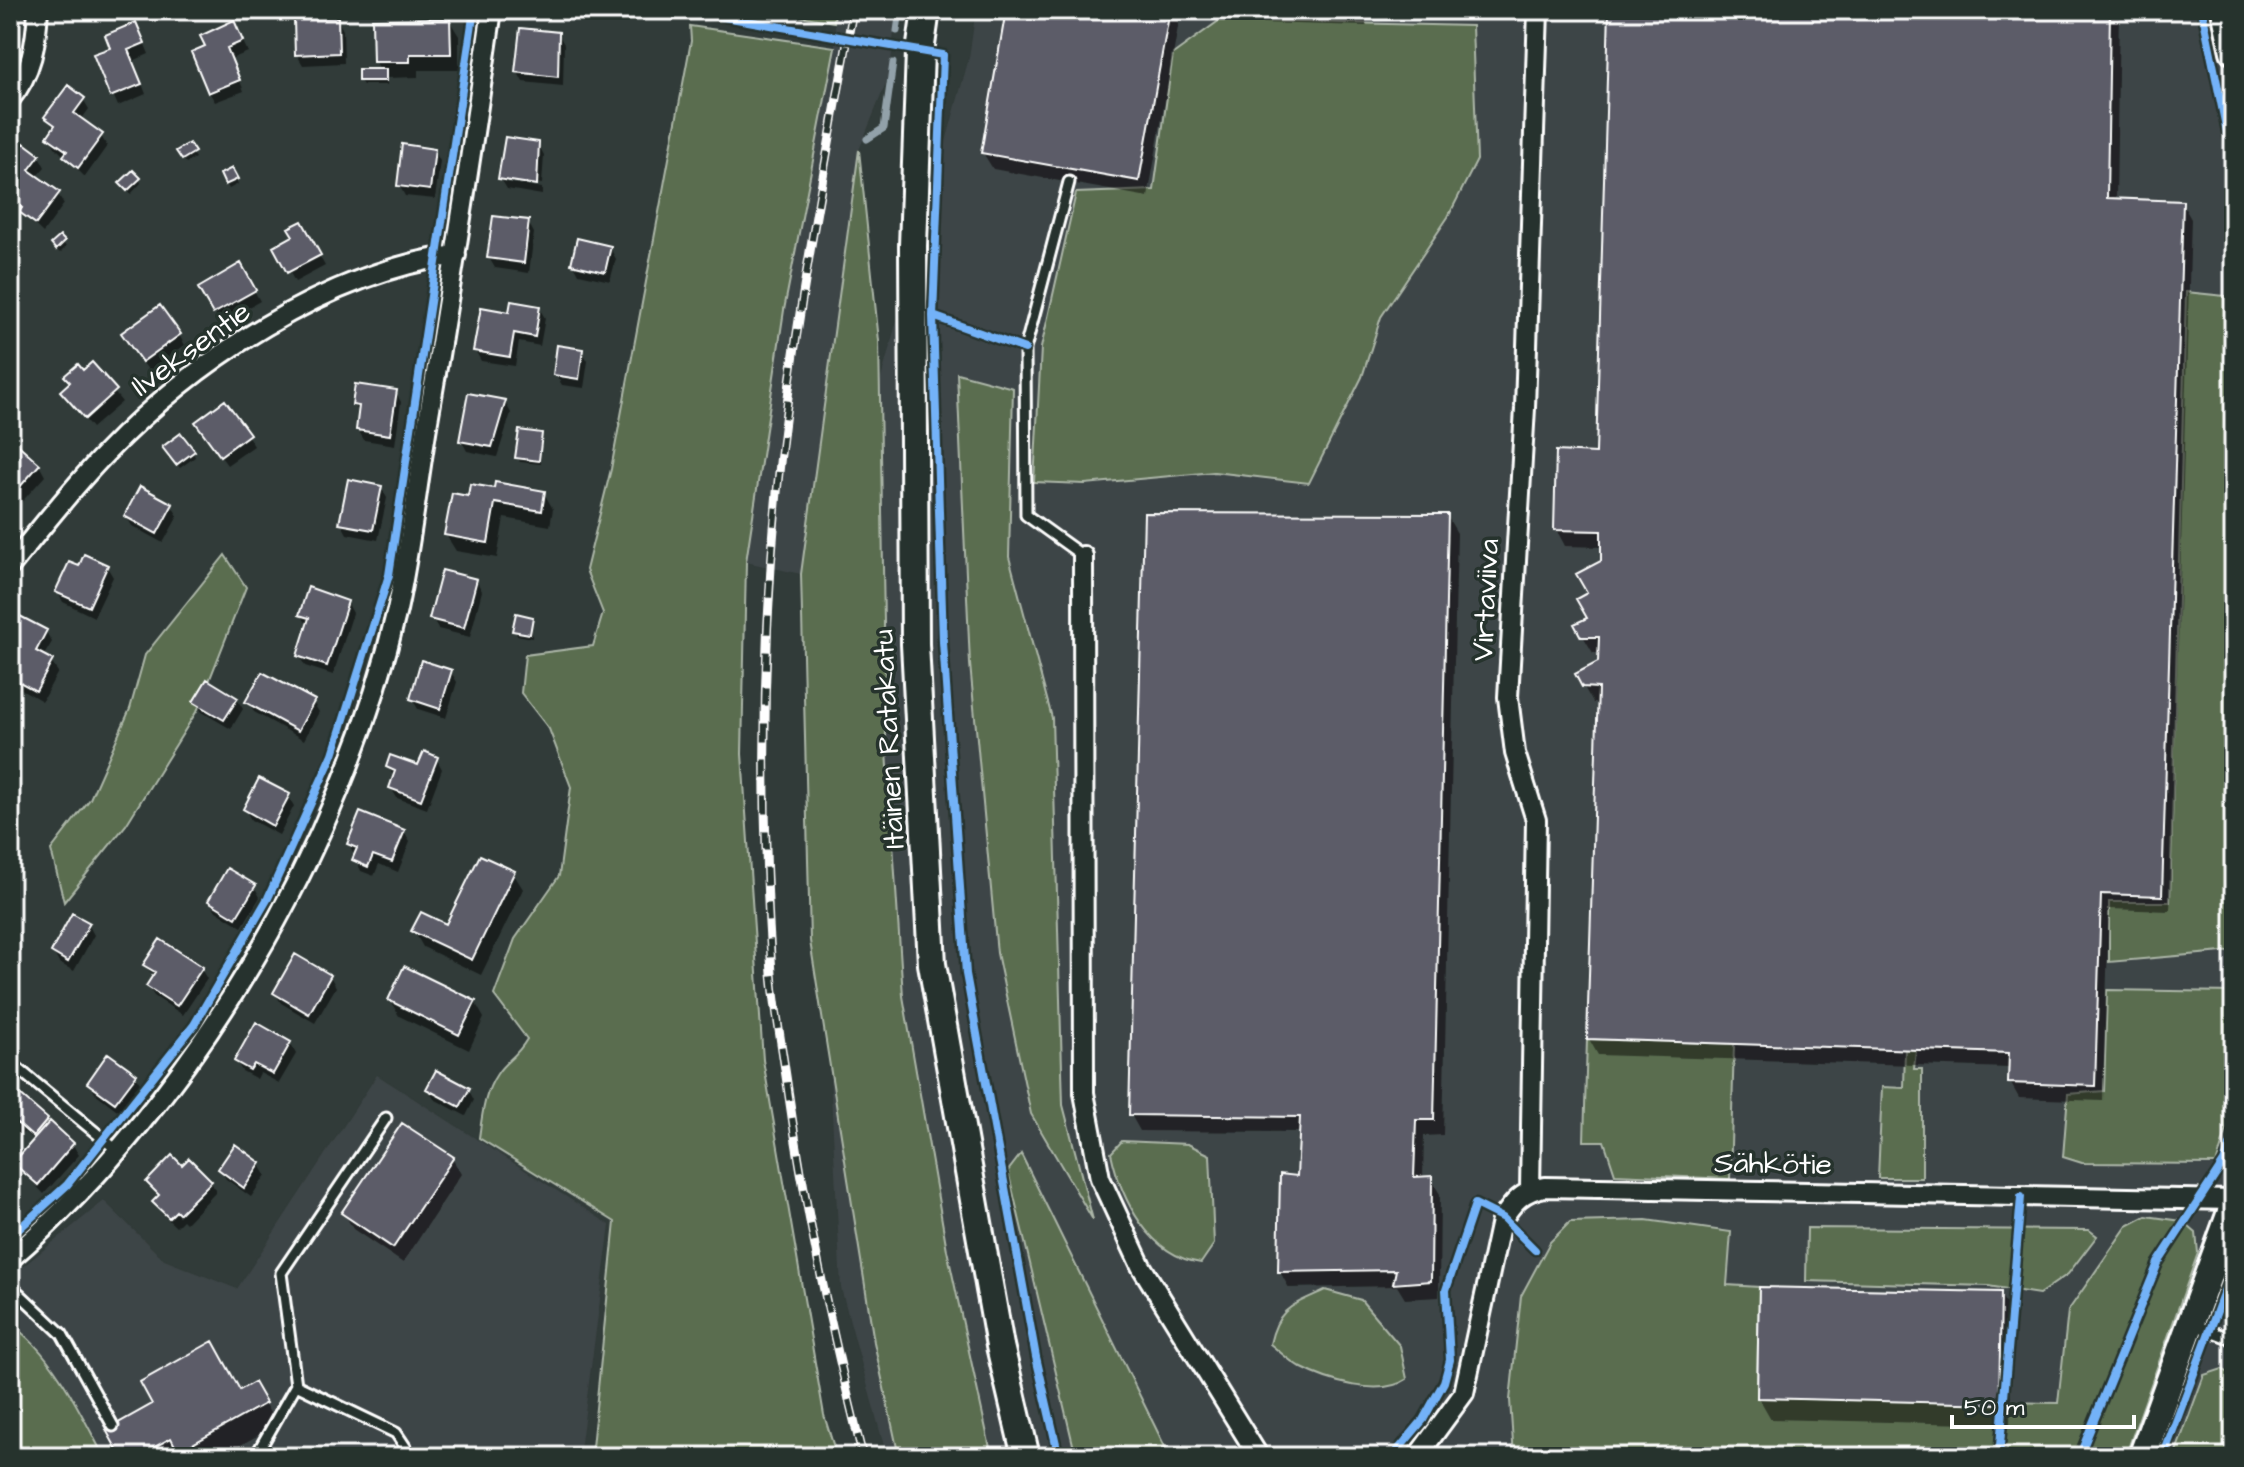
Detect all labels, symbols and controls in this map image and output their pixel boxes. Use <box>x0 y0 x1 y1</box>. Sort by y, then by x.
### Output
street label: Ilveksentie <box>123 291 259 407</box>
street label: Virtaviiva <box>1462 538 1510 662</box>
street label: Itäinen Ratakatu <box>862 628 916 850</box>
street label: Sähkötie <box>1714 1142 1832 1186</box>
scale bar <box>1952 1379 2134 1429</box>
text: 50 m <box>1964 1391 2025 1425</box>

